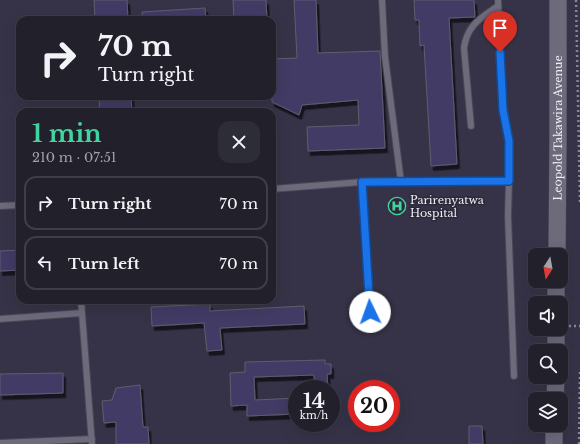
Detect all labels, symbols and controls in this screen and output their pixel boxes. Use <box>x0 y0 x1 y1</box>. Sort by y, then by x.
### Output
pin <box>483 11 517 52</box>
icon: arrive <box>489 17 511 39</box>
text: 70 m <box>98 29 172 64</box>
icon: right <box>32 32 84 84</box>
street label: Leopold Takawira Avenue <box>550 55 565 201</box>
text: Turn right <box>98 64 194 86</box>
text: 1 min <box>32 119 102 148</box>
button: close <box>218 121 260 163</box>
text: 210 m · 07:51 <box>32 149 117 166</box>
icon: right <box>34 192 56 214</box>
place label: Parirenyatwa Hospital <box>410 193 485 220</box>
text: Turn right <box>68 194 151 213</box>
text: 70 m <box>219 194 258 213</box>
hospital icon: Parirenyatwa Hospital <box>387 196 407 216</box>
north arrow <box>528 248 568 288</box>
map controls <box>528 248 568 432</box>
icon: left <box>34 252 56 274</box>
text: Turn left <box>68 254 139 273</box>
text: 70 m <box>219 254 258 273</box>
position arrow <box>349 291 391 333</box>
button: sound <box>528 296 568 336</box>
button: search <box>528 344 568 384</box>
speed limit sign: 20 <box>348 380 400 432</box>
text: 14 <box>303 389 325 413</box>
button: layers <box>528 392 568 432</box>
text: km/h <box>300 409 328 422</box>

